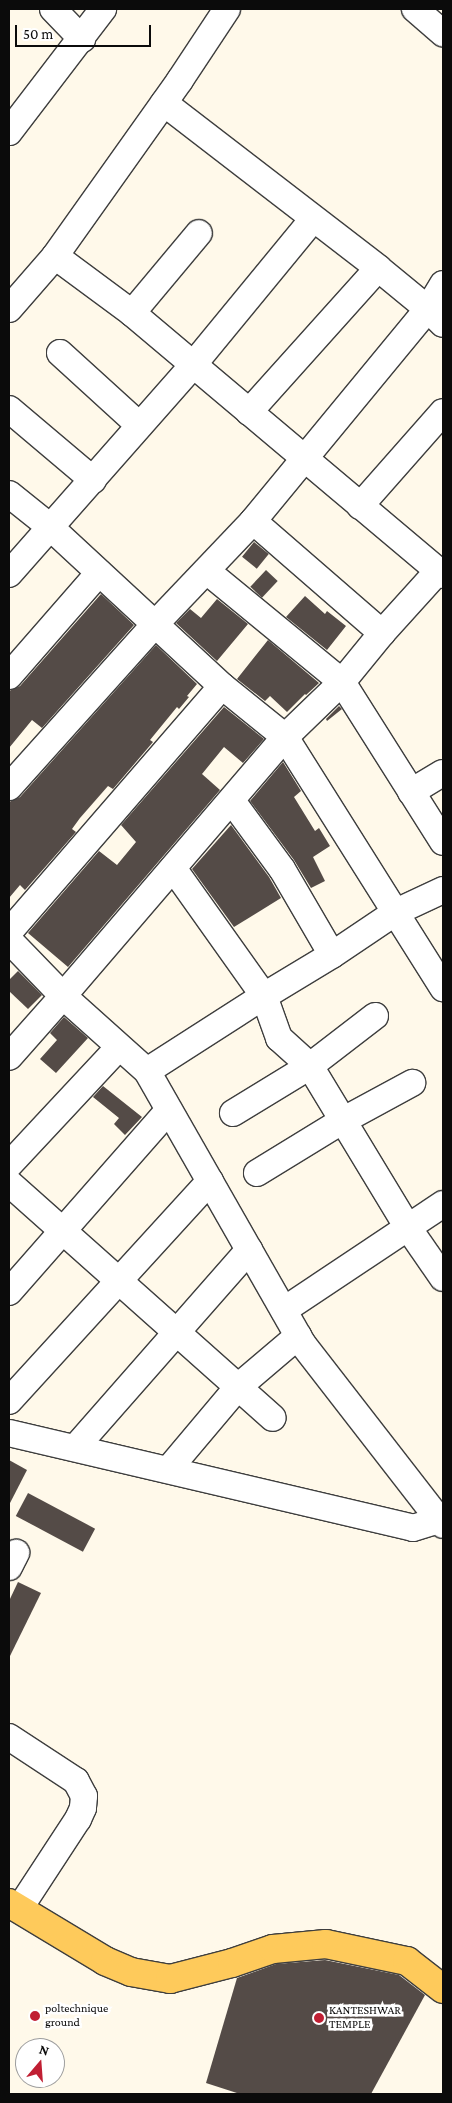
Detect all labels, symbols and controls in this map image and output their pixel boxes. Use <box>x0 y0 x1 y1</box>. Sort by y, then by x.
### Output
scale bar <box>18 15 154 47</box>
text: 50 m <box>23 26 53 42</box>
place label: poltechnique ground <box>45 2002 108 2030</box>
place label: KANTESHWAR TEMPLE <box>329 2004 401 2032</box>
marker: poltechnique ground <box>29 2010 41 2022</box>
marker: KANTESHWAR TEMPLE <box>313 2012 325 2024</box>
north arrow <box>15 2038 65 2088</box>
text: N <box>37 2041 51 2059</box>

